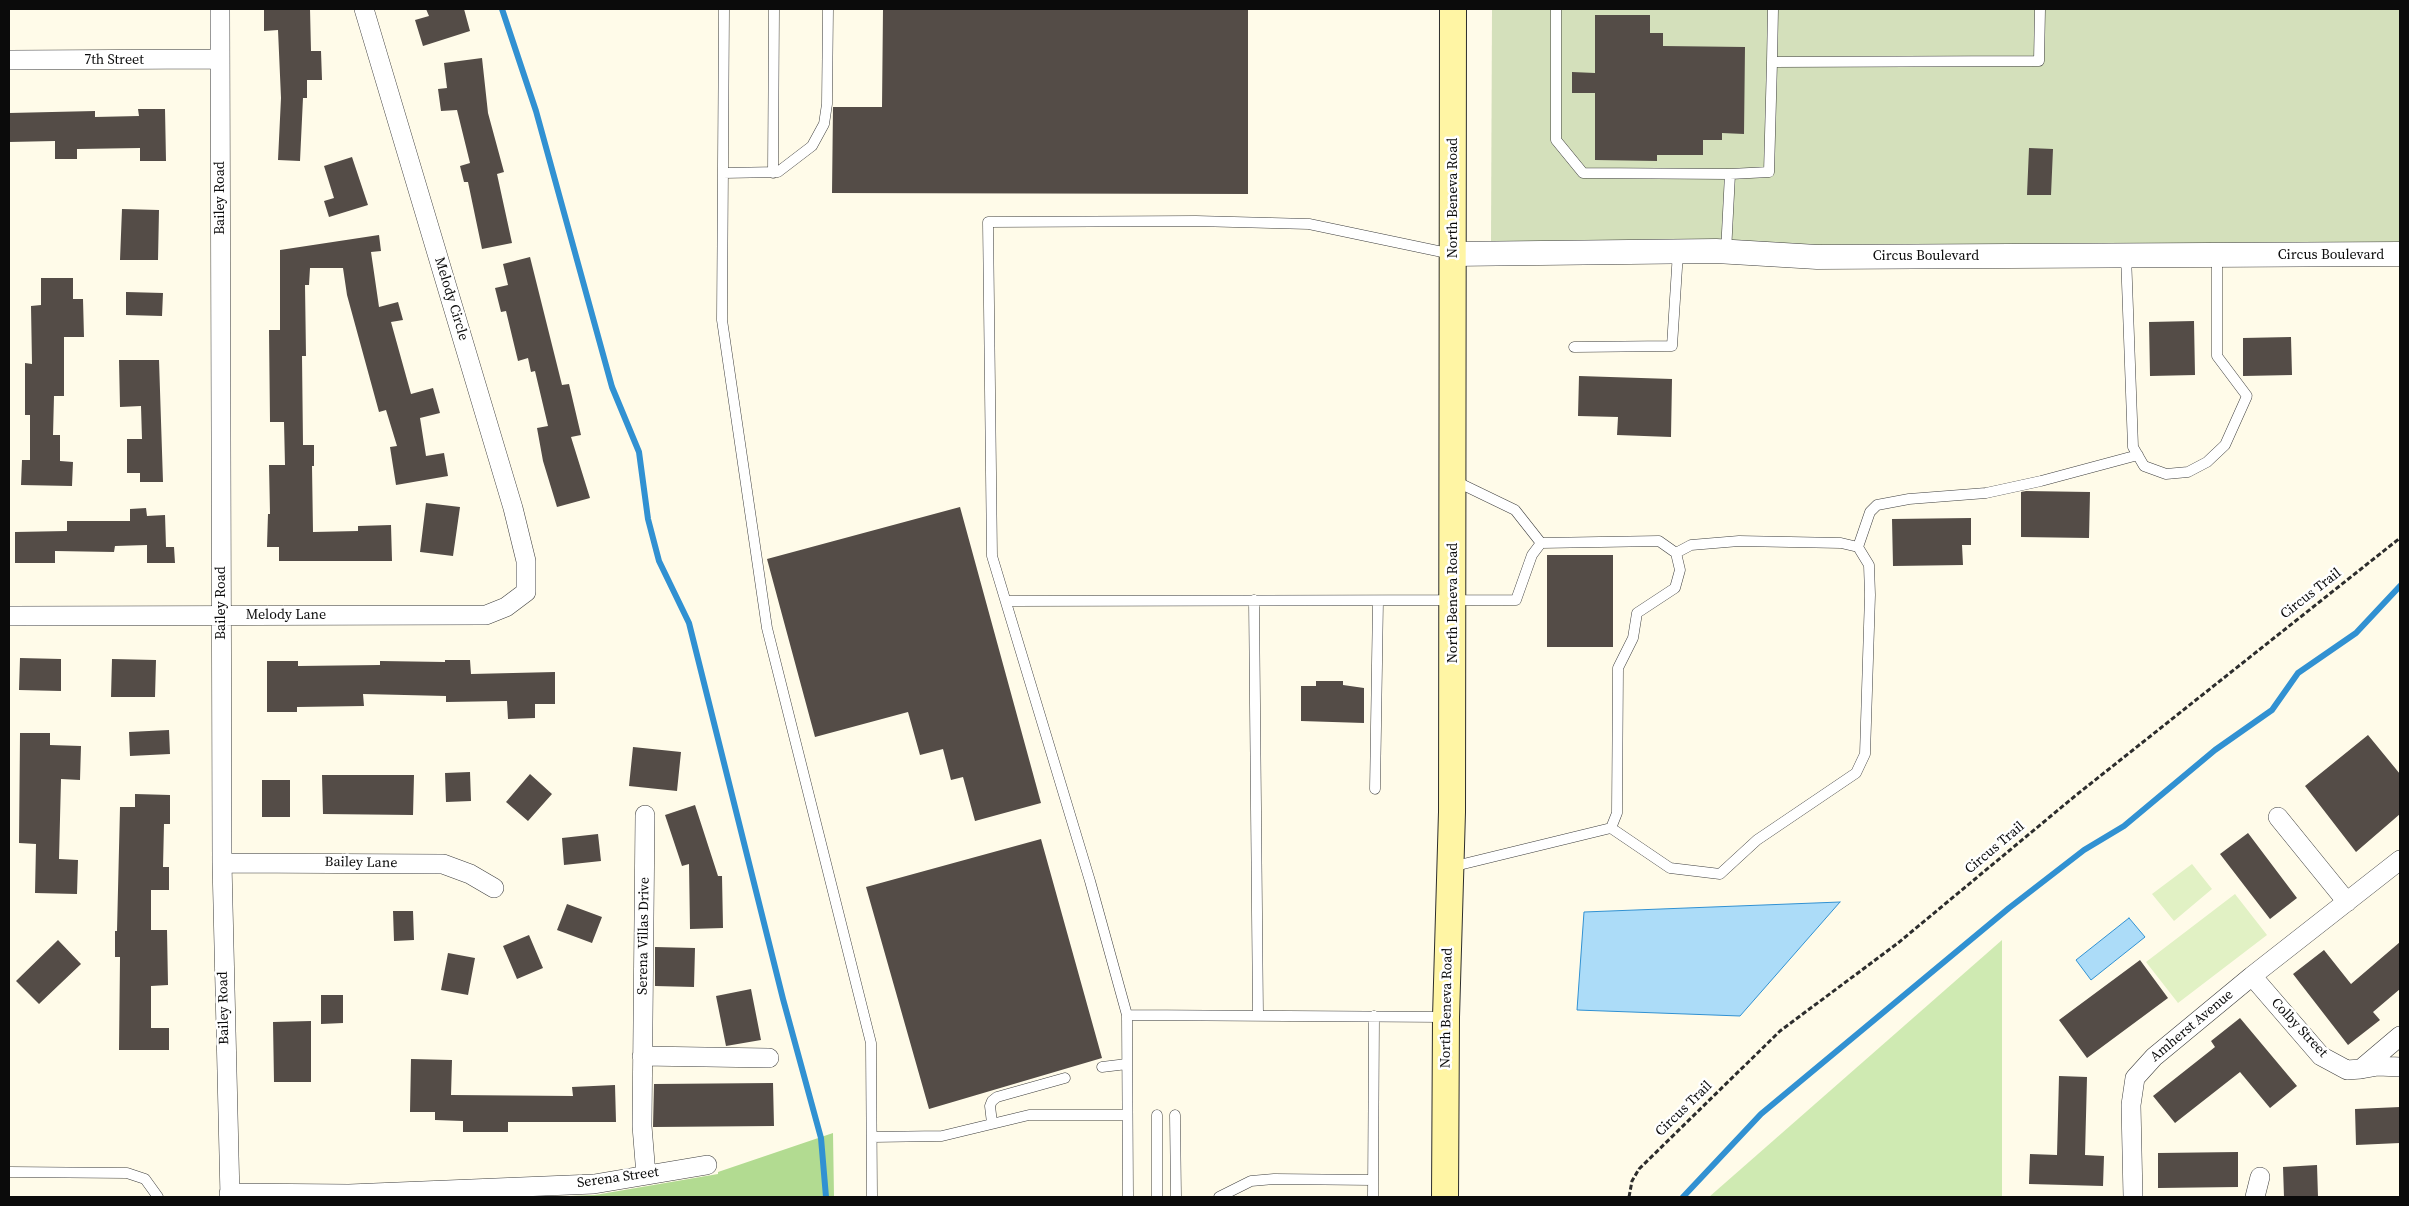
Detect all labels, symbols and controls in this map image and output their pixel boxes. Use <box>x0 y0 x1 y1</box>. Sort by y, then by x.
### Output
street label: 7th Street <box>84 52 144 68</box>
street label: North Beneva Road <box>1445 138 1461 258</box>
street label: Bailey Road <box>212 161 228 235</box>
street label: Circus Boulevard <box>2278 247 2384 263</box>
street label: Circus Boulevard <box>1873 248 1979 264</box>
street label: Melody Circle <box>430 255 472 343</box>
street label: North Beneva Road <box>1445 543 1461 663</box>
street label: Circus Trail <box>2277 565 2345 623</box>
street label: Bailey Road <box>213 566 229 640</box>
street label: Melody Lane <box>246 607 326 623</box>
street label: Circus Trail <box>1962 818 2028 878</box>
street label: Bailey Lane <box>324 854 398 872</box>
street label: Serena Villas Drive <box>635 877 653 995</box>
street label: North Beneva Road <box>1438 948 1456 1068</box>
street label: Bailey Road <box>215 971 233 1045</box>
street label: Amherst Avenue <box>2147 986 2237 1066</box>
street label: Colby Street <box>2267 995 2331 1061</box>
street label: Circus Trail <box>1652 1078 1716 1140</box>
street label: Serena Street <box>576 1164 660 1192</box>

